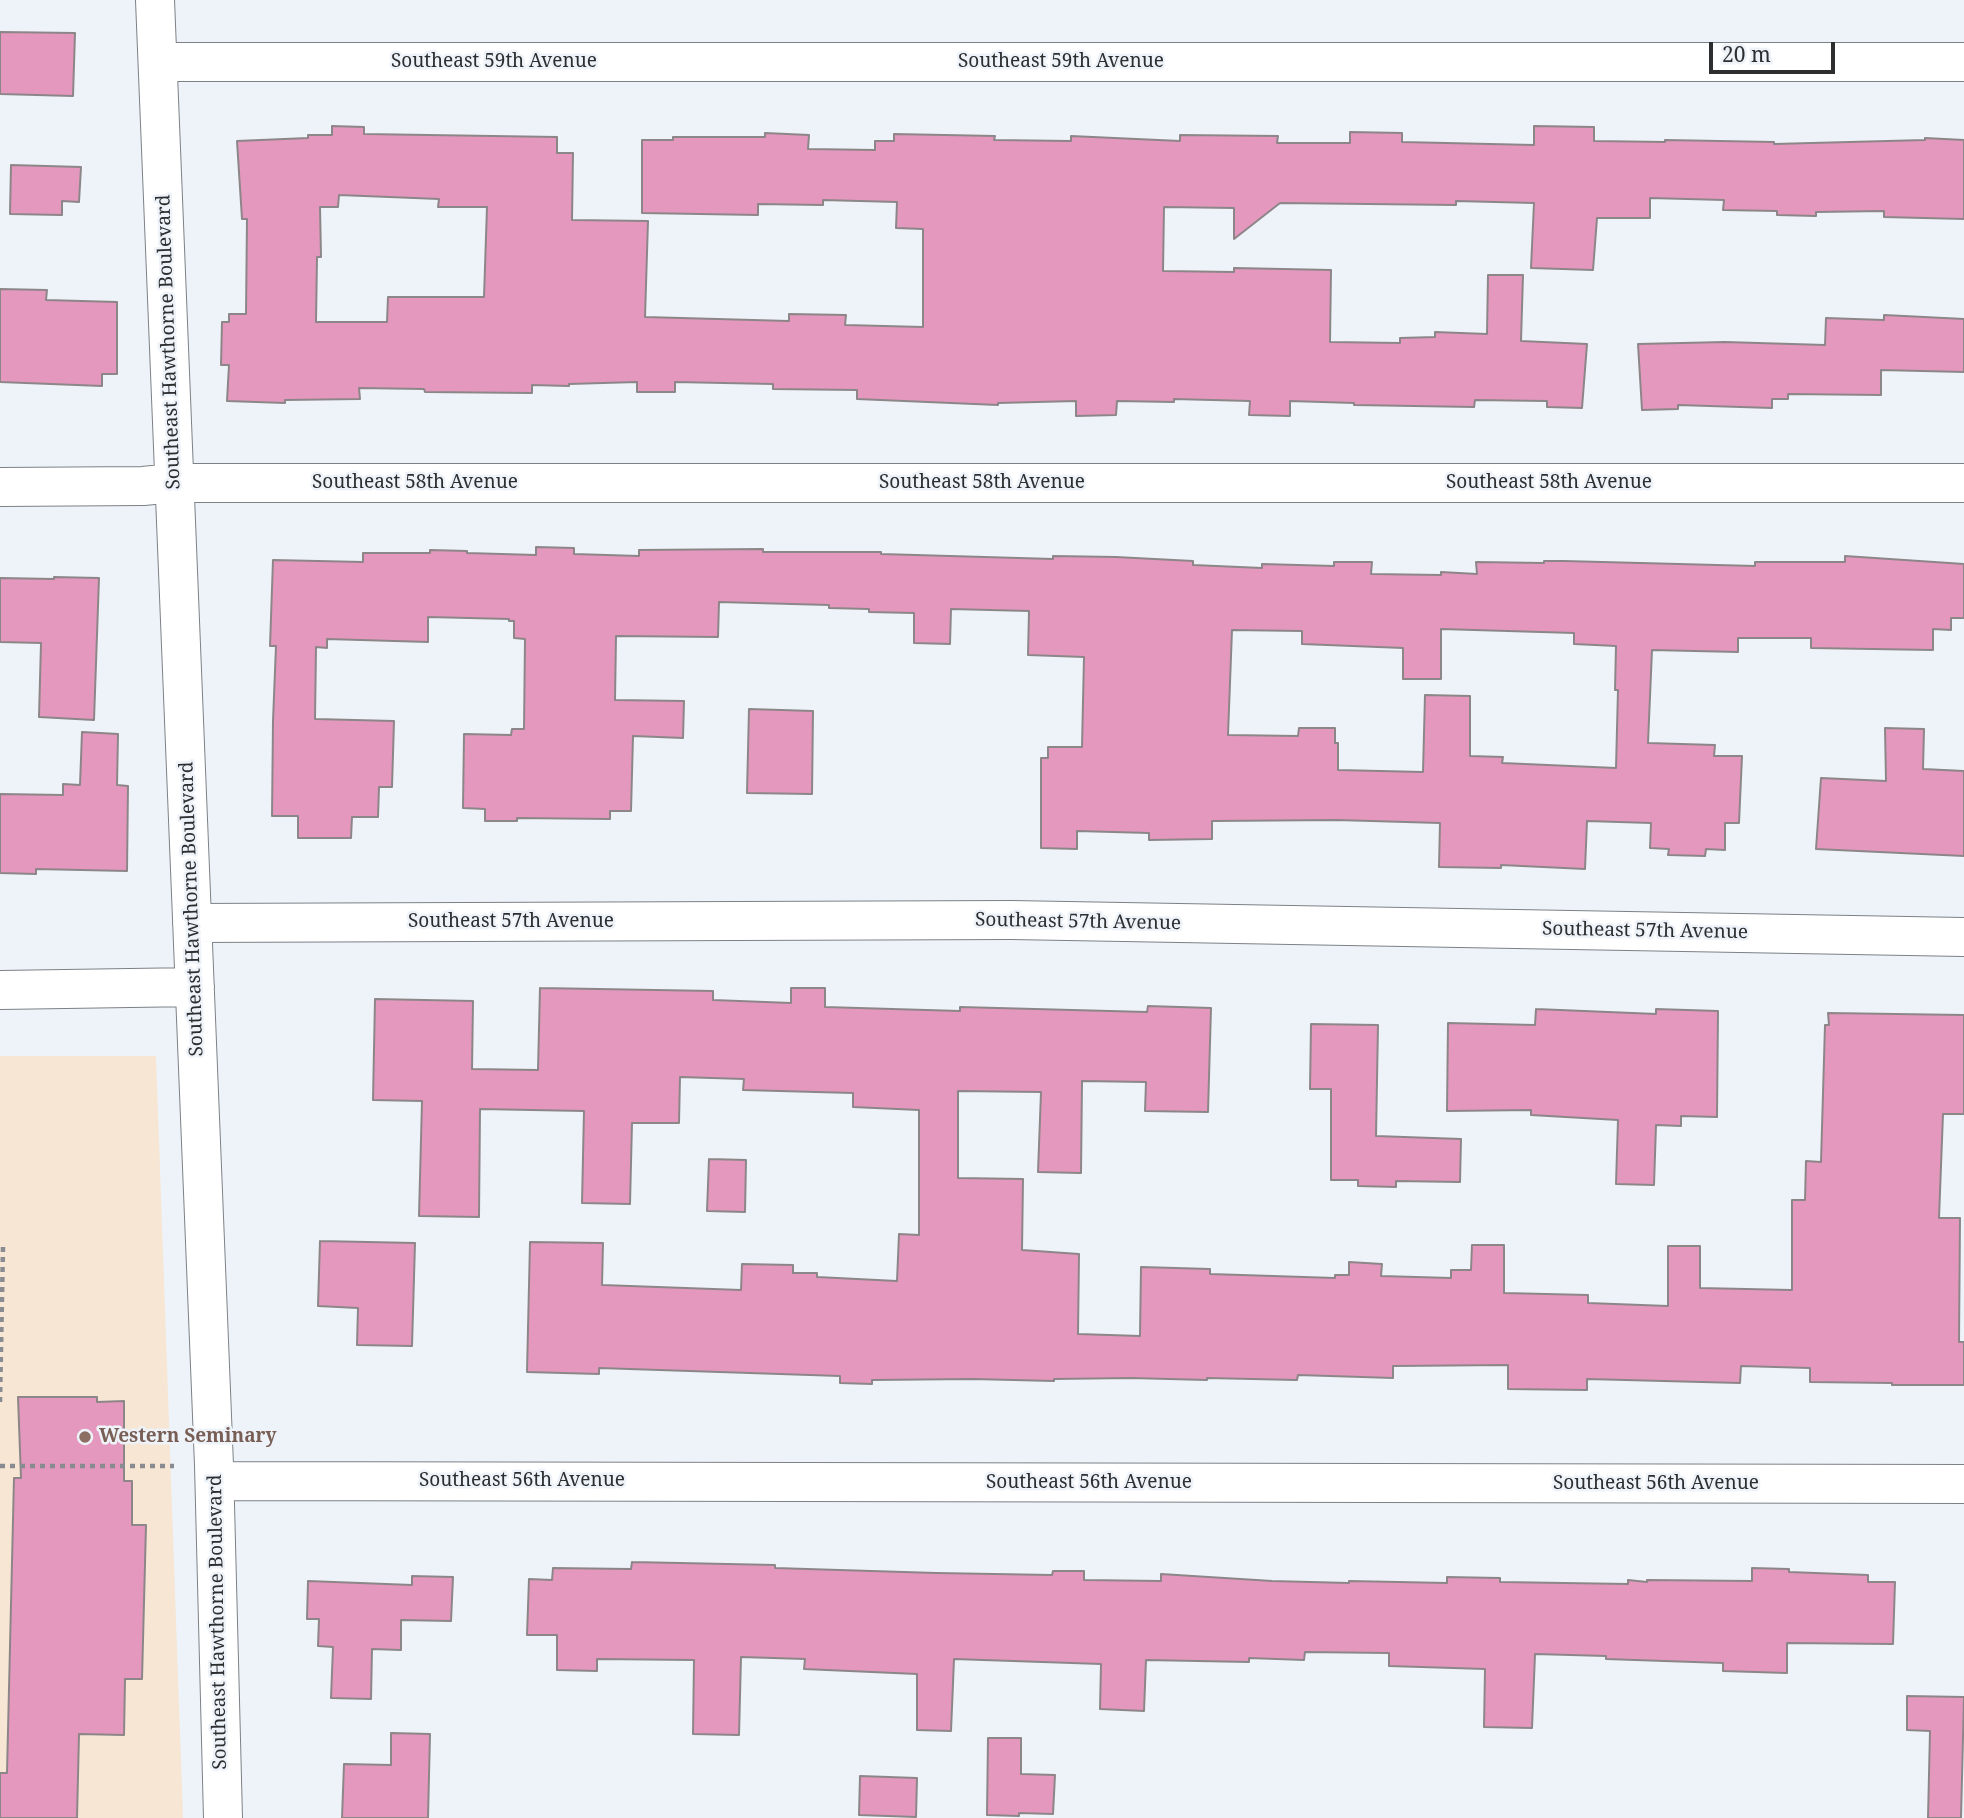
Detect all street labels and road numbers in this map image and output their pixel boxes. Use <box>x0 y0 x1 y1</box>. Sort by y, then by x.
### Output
street label: Southeast 59th Avenue <box>391 51 597 73</box>
street label: Southeast 59th Avenue <box>958 51 1164 73</box>
street label: Southeast Hawthorne Boulevard <box>152 194 186 490</box>
street label: Southeast 58th Avenue <box>312 472 518 494</box>
street label: Southeast 58th Avenue <box>879 472 1085 494</box>
street label: Southeast 58th Avenue <box>1446 472 1652 494</box>
street label: Southeast Hawthorne Boulevard <box>175 761 209 1057</box>
street label: Southeast 57th Avenue <box>975 909 1181 935</box>
street label: Southeast 57th Avenue <box>408 911 614 933</box>
street label: Southeast 57th Avenue <box>1542 918 1748 944</box>
street label: Southeast 56th Avenue <box>419 1470 625 1492</box>
street label: Southeast 56th Avenue <box>986 1472 1192 1494</box>
street label: Southeast 56th Avenue <box>1553 1473 1759 1495</box>
street label: Southeast Hawthorne Boulevard <box>204 1474 232 1770</box>

